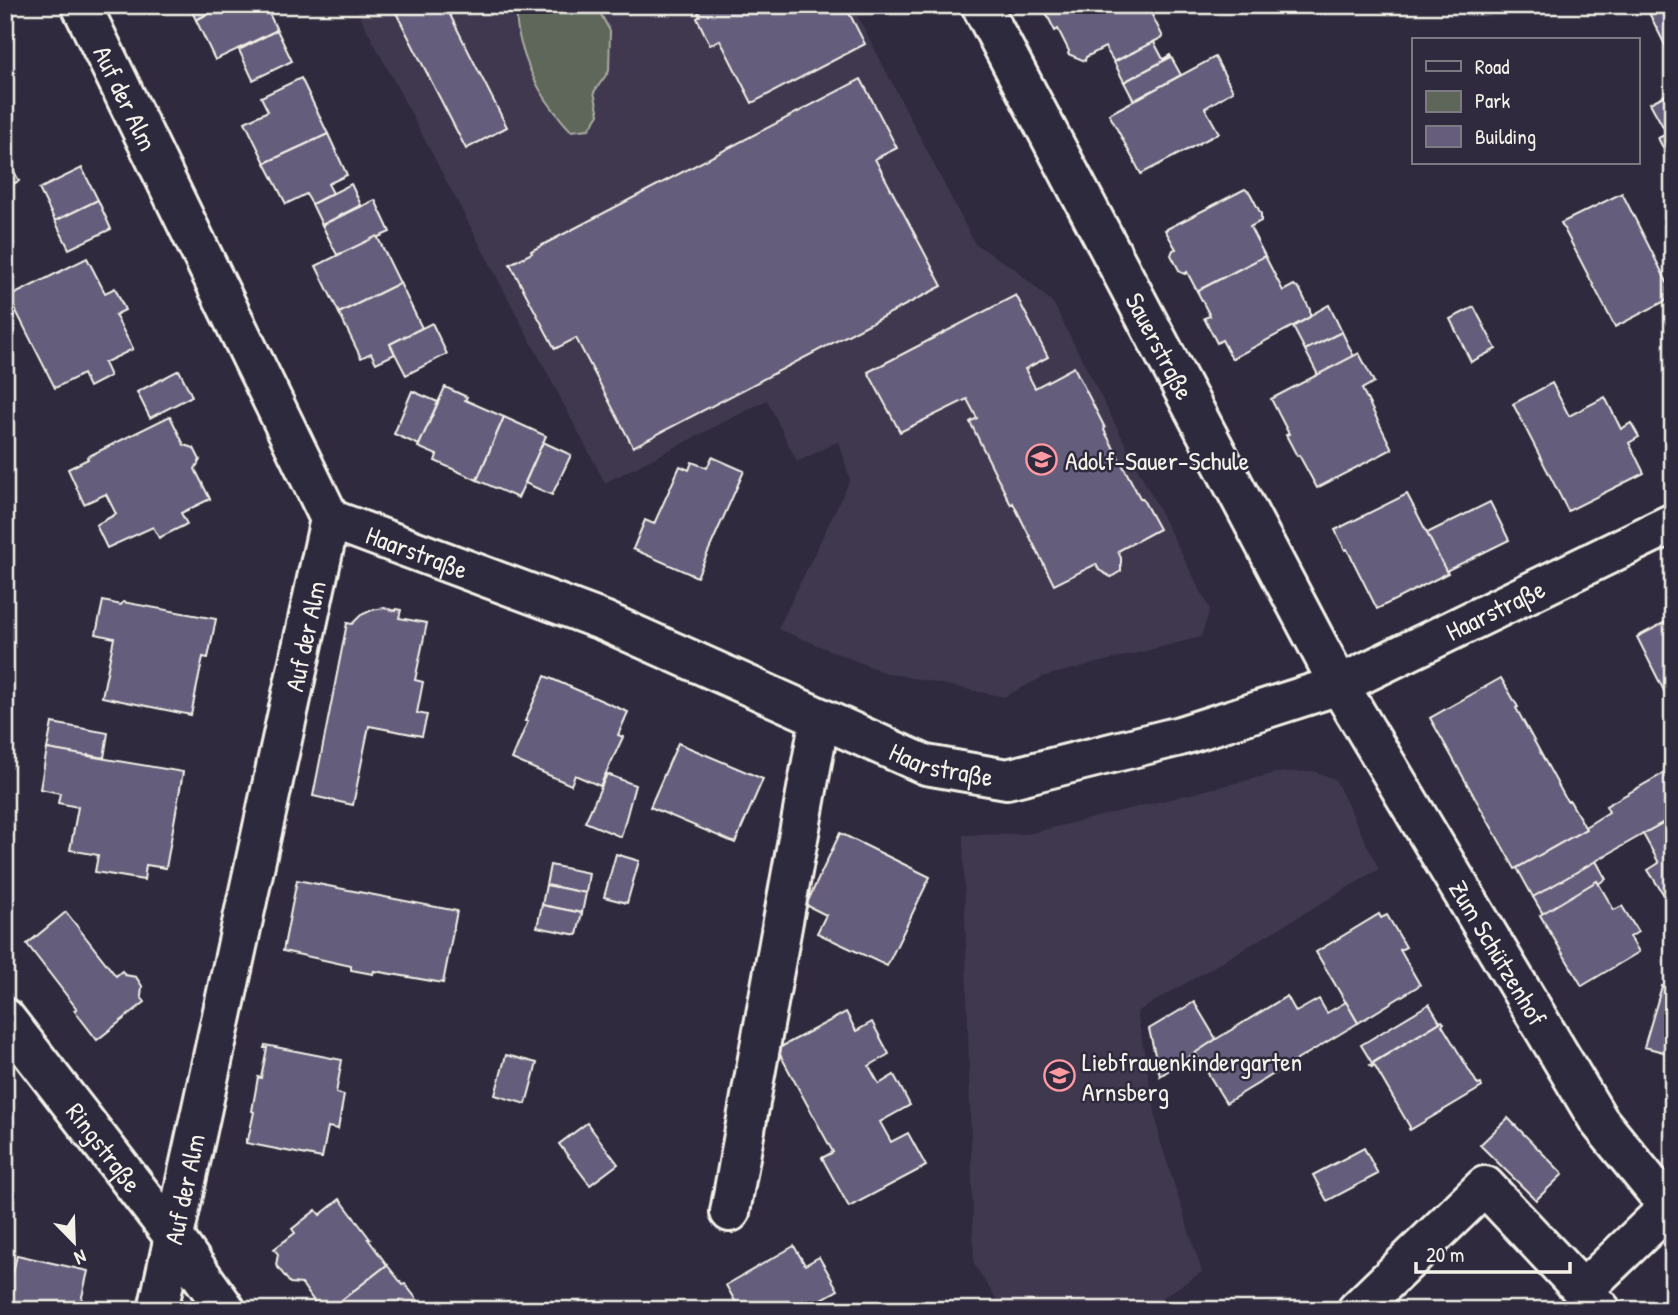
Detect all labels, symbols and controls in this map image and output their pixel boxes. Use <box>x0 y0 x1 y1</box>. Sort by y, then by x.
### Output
legend <box>1412 38 1640 164</box>
street label: Auf der Alm <box>86 40 166 156</box>
text: Road <box>1475 52 1509 81</box>
text: Park <box>1475 86 1510 115</box>
text: Building <box>1475 122 1536 151</box>
street label: Sauerstraße <box>1118 286 1203 405</box>
school or university icon: Adolf-Sauer-Schule <box>1025 443 1059 477</box>
place label: Adolf-Sauer-Schule <box>1065 443 1249 478</box>
street label: Haarstraße <box>361 517 473 586</box>
street label: Haarstraße <box>1440 570 1550 648</box>
street label: Auf der Alm <box>276 578 334 694</box>
street label: Haarstraße <box>884 733 996 794</box>
street label: Zum Schützenhof <box>1442 873 1556 1032</box>
place label: Liebfrauenkindergarten Arnsberg <box>1082 1044 1302 1109</box>
school or university icon: Liebfrauenkindergarten Arnsberg <box>1042 1059 1076 1093</box>
street label: Ringstraße <box>59 1095 150 1199</box>
street label: Auf der Alm <box>155 1131 213 1247</box>
north arrow <box>38 1206 108 1276</box>
scale bar <box>1416 1231 1570 1275</box>
text: 20 m <box>1426 1240 1464 1269</box>
text: N <box>71 1244 90 1272</box>

